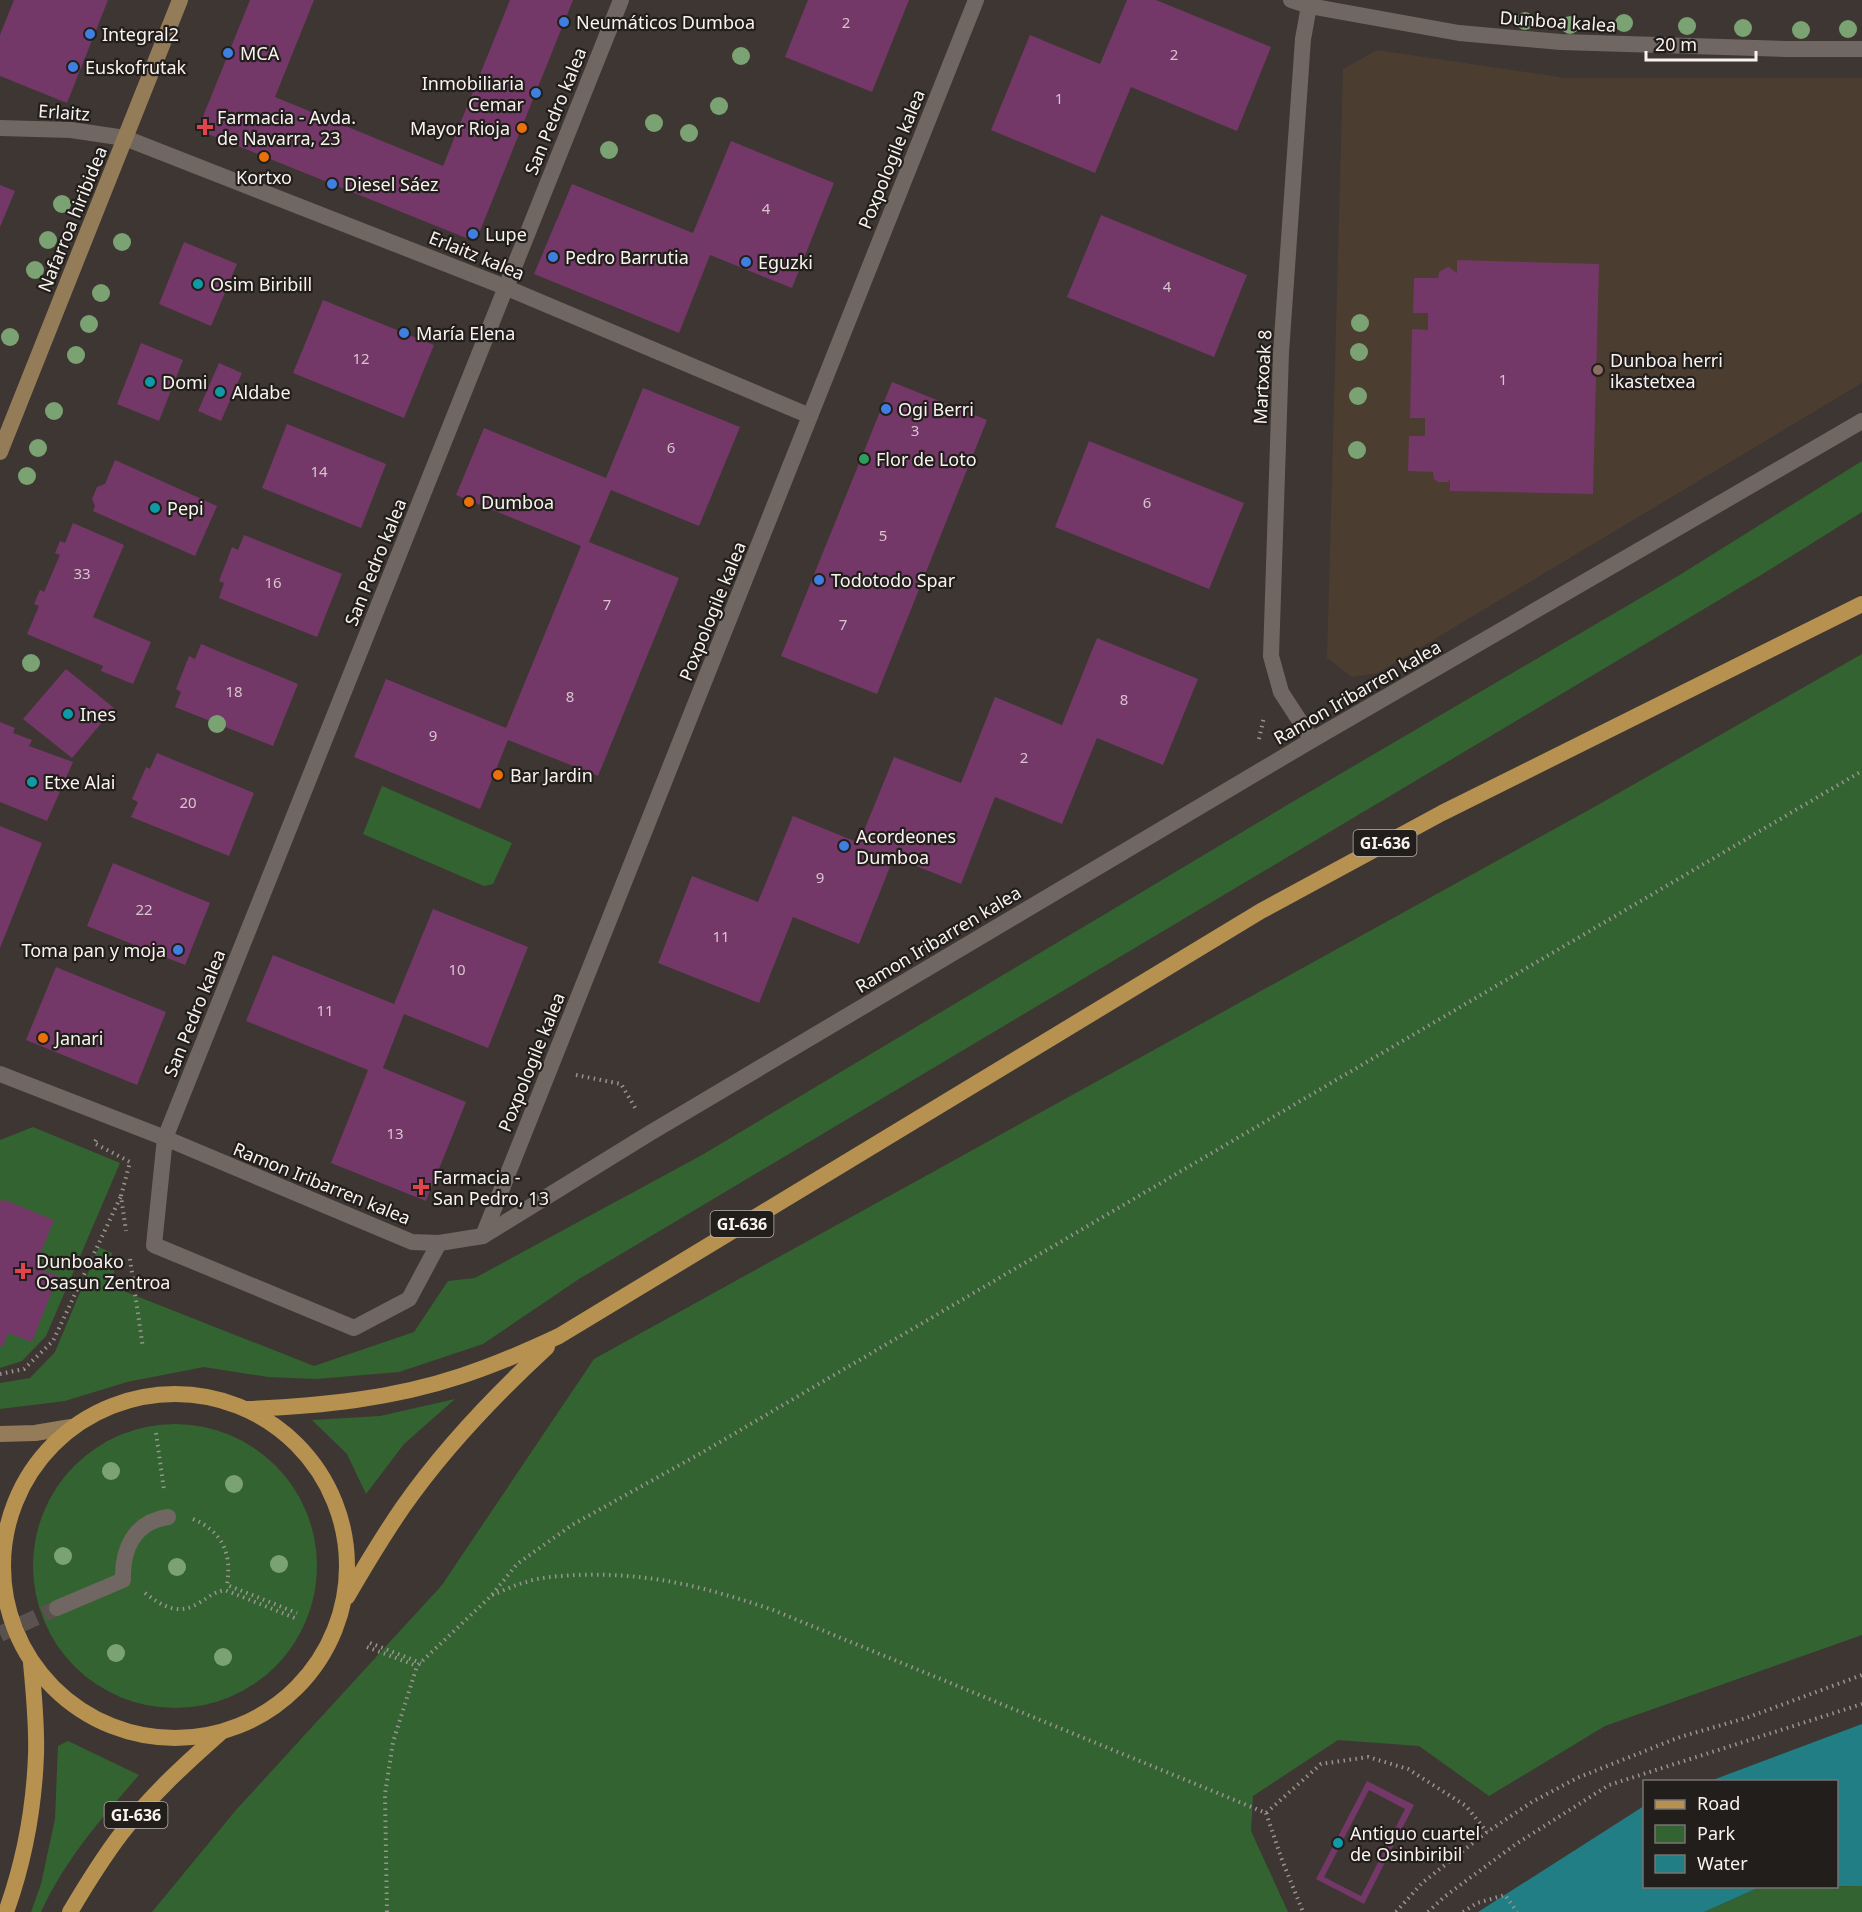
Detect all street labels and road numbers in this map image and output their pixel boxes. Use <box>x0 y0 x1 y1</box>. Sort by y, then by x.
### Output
street label: Dunboa kalea <box>1499 5 1617 37</box>
street label: San Pedro kalea <box>519 44 591 178</box>
street label: Poxpologile kalea <box>852 86 930 232</box>
street label: Erlaitz <box>37 98 91 126</box>
street label: Nafarroa hiribidea <box>32 143 112 295</box>
street label: Erlaitz kalea <box>426 225 528 285</box>
street label: Martxoak 8 <box>1248 329 1276 425</box>
street label: San Pedro kalea <box>339 495 411 629</box>
street label: Poxpologile kalea <box>673 538 751 684</box>
street label: Ramon Iribarren kalea <box>1269 634 1445 750</box>
road number: GI-636 <box>1354 830 1416 856</box>
street label: Ramon Iribarren kalea <box>851 880 1025 998</box>
street label: San Pedro kalea <box>158 946 230 1080</box>
street label: Poxpologile kalea <box>492 989 570 1135</box>
street label: Ramon Iribarren kalea <box>230 1136 414 1230</box>
road number: GI-636 <box>710 1211 774 1237</box>
road number: GI-636 <box>104 1802 168 1828</box>

